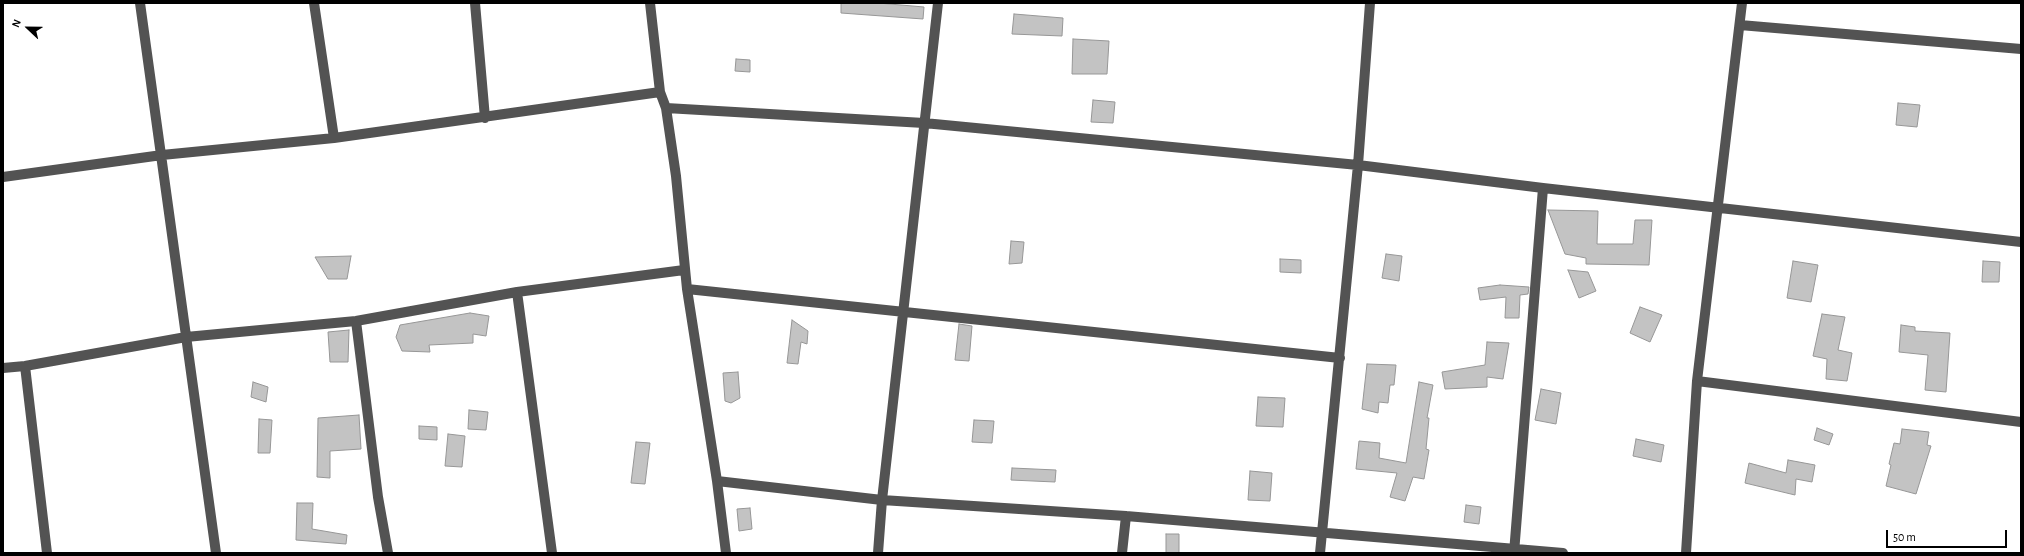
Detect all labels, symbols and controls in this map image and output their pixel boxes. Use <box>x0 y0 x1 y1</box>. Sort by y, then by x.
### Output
north arrow <box>8 8 48 48</box>
text: N <box>10 18 23 29</box>
scale bar <box>1888 522 2009 548</box>
text: 50 m <box>1893 531 1916 543</box>

